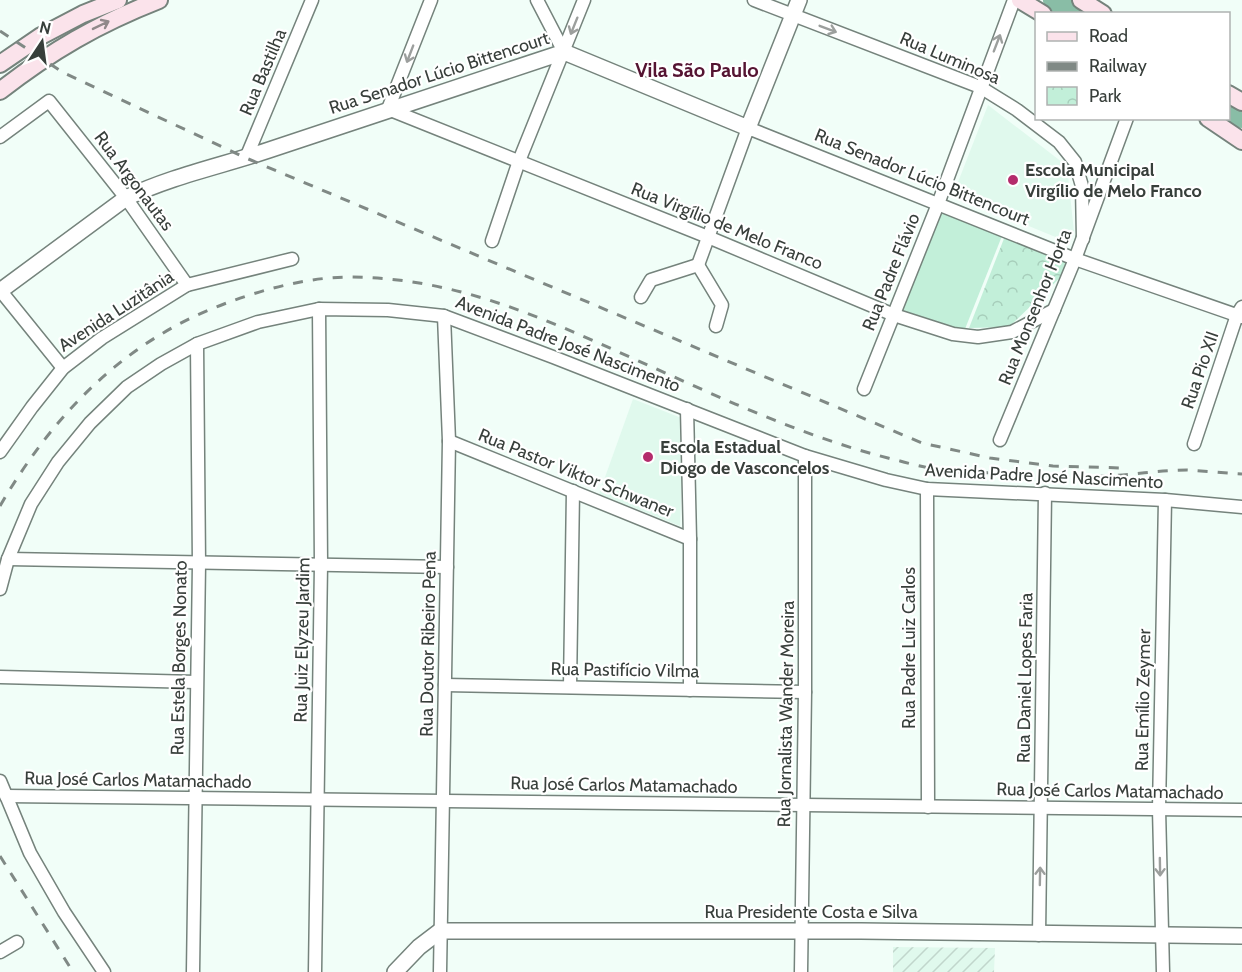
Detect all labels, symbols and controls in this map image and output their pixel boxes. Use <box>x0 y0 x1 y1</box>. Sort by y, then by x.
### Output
north arrow <box>12 12 72 72</box>
legend <box>1035 12 1230 120</box>
one-way arrow <box>568 16 579 35</box>
text: N <box>38 17 53 38</box>
one-way arrow <box>92 19 110 31</box>
one-way arrow <box>819 24 837 35</box>
street label: Rua Bastilha <box>235 25 291 119</box>
text: Road <box>1089 25 1128 47</box>
street label: Rua Senador Lúcio Bittencourt <box>326 27 552 119</box>
street label: Rua Luminosa <box>897 27 1004 89</box>
one-way arrow <box>992 35 1003 53</box>
one-way arrow <box>404 45 415 63</box>
text: Railway <box>1089 55 1147 77</box>
district label: Vila São Paulo <box>635 58 759 82</box>
text: Park <box>1089 85 1122 107</box>
street label: Rua Senador Lúcio Bittencourt <box>811 124 1033 230</box>
street label: Rua Argonautas <box>90 127 178 235</box>
place label: Escola Municipal Virgílio de Melo Franco <box>1025 159 1202 202</box>
marker: Escola Municipal Virgílio de Melo Franco <box>1006 173 1020 187</box>
street label: Rua Virgílio de Melo Franco <box>628 177 826 275</box>
street label: Rua Padre Flávio <box>857 210 925 334</box>
street label: Rua Monsenhor Horta <box>994 226 1076 388</box>
street label: Avenida Luzitânia <box>54 265 178 356</box>
street label: Avenida Padre José Nascimento <box>453 291 683 397</box>
street label: Rua Pio XII <box>1176 328 1224 412</box>
street label: Rua Pastor Viktor Schwaner <box>475 424 677 522</box>
place label: Escola Estadual Diogo de Vasconcelos <box>660 436 830 479</box>
marker: Escola Estadual Diogo de Vasconcelos <box>641 450 655 464</box>
street label: Avenida Padre José Nascimento <box>924 459 1164 493</box>
street label: Rua Doutor Ribeiro Pena <box>415 551 441 737</box>
street label: Rua Juiz Elyzeu Jardim <box>290 557 314 723</box>
street label: Rua Estela Borges Nonato <box>166 560 192 756</box>
street label: Rua Padre Luiz Carlos <box>898 567 920 729</box>
street label: Rua Daniel Lopes Faria <box>1013 592 1037 763</box>
street label: Rua Jornalista Wander Moreira <box>773 600 799 827</box>
street label: Rua Emílio Zeymer <box>1131 628 1155 771</box>
street label: Rua Pastifício Vilma <box>550 658 700 682</box>
street label: Rua José Carlos Matamachado <box>24 767 252 793</box>
street label: Rua José Carlos Matamachado <box>510 772 738 798</box>
street label: Rua José Carlos Matamachado <box>996 778 1224 804</box>
one-way arrow <box>1154 857 1166 877</box>
one-way arrow <box>1034 867 1046 887</box>
street label: Rua Presidente Costa e Silva <box>704 901 918 923</box>

